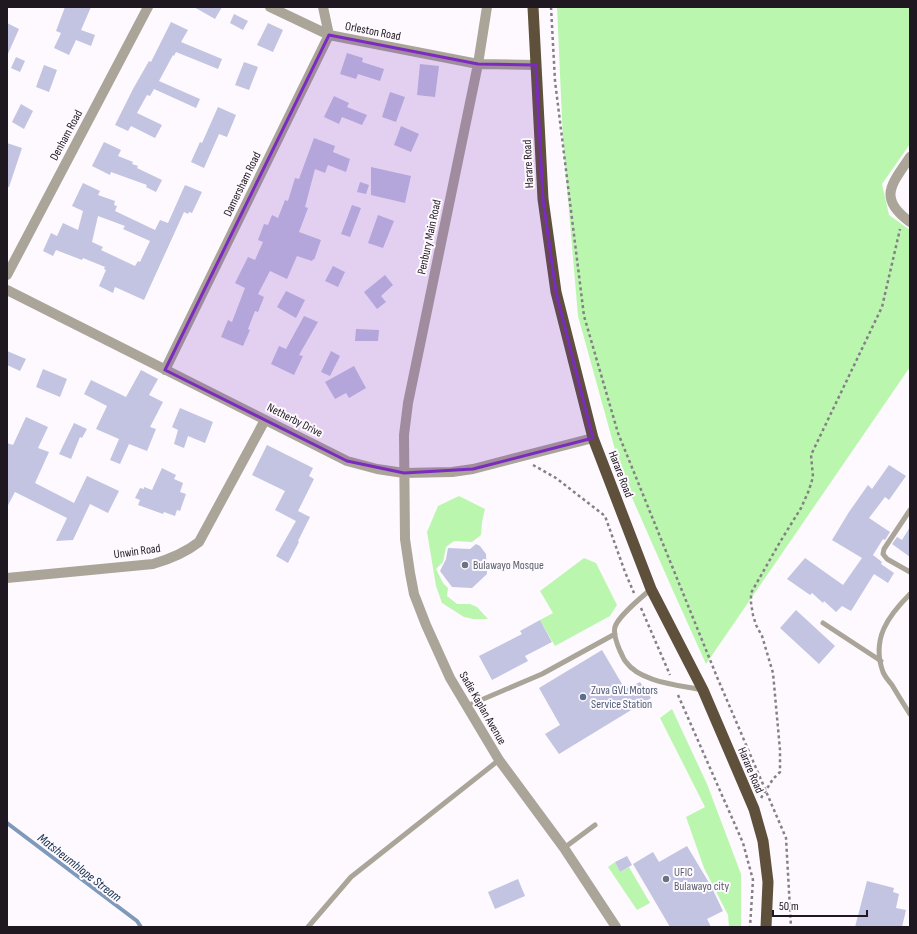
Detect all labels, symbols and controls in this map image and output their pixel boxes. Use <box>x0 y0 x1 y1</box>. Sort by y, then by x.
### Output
street label: Orleston Road <box>344 19 402 44</box>
street label: Denham Road <box>47 107 86 163</box>
street label: Harare Road <box>520 139 537 189</box>
street label: Damersham Road <box>220 150 265 219</box>
street label: Penbury Main Road <box>414 198 445 276</box>
street label: Netherby Drive <box>264 400 325 441</box>
street label: Harare Road <box>605 449 636 500</box>
street label: Unwin Road <box>113 541 161 562</box>
place label: Bulawayo Mosque <box>473 558 544 573</box>
marker: Bulawayo Mosque <box>460 560 470 570</box>
street label: Sadie Kaplan Avenue <box>456 669 510 748</box>
place label: Zuva GVL Motors Service Station <box>591 683 658 712</box>
marker: Zuva GVL Motors Service Station <box>578 692 588 702</box>
street label: Harare Road <box>734 745 767 795</box>
water label: Matsheumhlope Stream <box>34 830 124 905</box>
place label: UFIC Bulawayo city <box>674 865 729 894</box>
marker: UFIC Bulawayo city <box>661 874 671 884</box>
scale bar <box>773 892 867 918</box>
text: 50 m <box>779 899 799 914</box>

